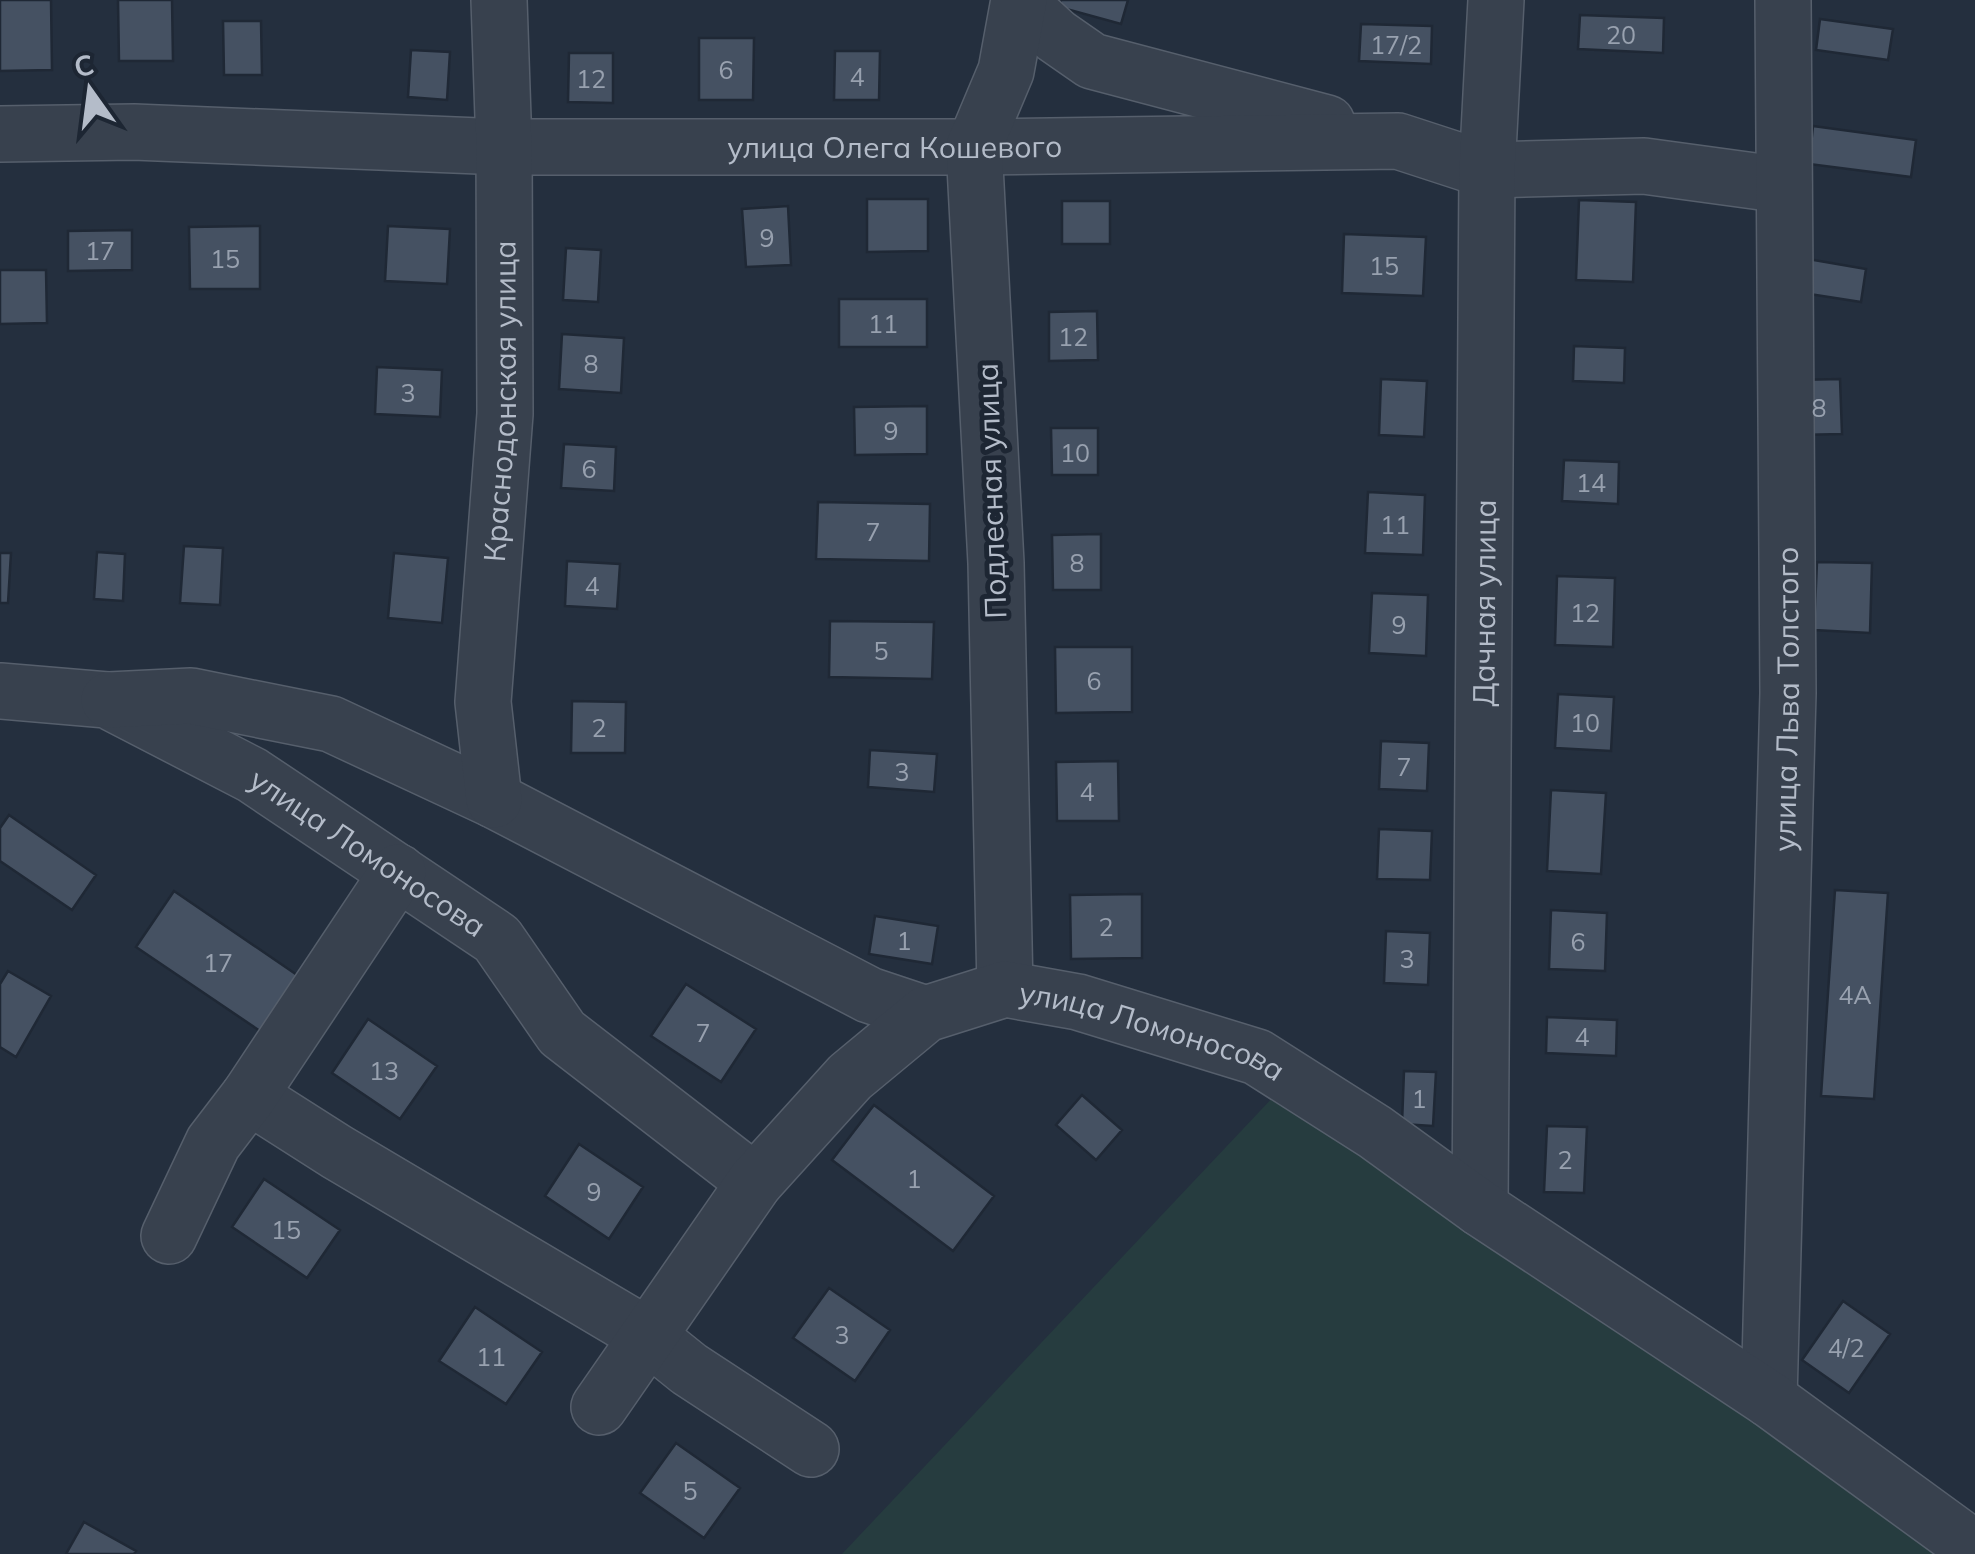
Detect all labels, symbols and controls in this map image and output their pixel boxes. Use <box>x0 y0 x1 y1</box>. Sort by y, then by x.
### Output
house number: 20 <box>1606 19 1636 50</box>
house number: 17/2 <box>1370 29 1422 60</box>
north arrow <box>40 40 140 140</box>
text: С <box>70 46 97 85</box>
house number: 6 <box>718 54 734 85</box>
house number: 4 <box>849 61 865 92</box>
house number: 12 <box>576 63 606 94</box>
street label: улица Олега Кошевого <box>727 127 1062 166</box>
house number: 9 <box>759 222 775 253</box>
house number: 17 <box>85 235 115 266</box>
street label: Краснодонская улица <box>475 240 524 563</box>
house number: 15 <box>210 243 240 274</box>
house number: 15 <box>1369 250 1399 281</box>
house number: 11 <box>868 308 898 339</box>
house number: 12 <box>1058 321 1088 352</box>
house number: 8 <box>583 348 599 379</box>
street label: Подлесная улица <box>968 362 1014 620</box>
house number: 3 <box>400 377 416 408</box>
house number: 8 <box>1811 392 1827 423</box>
house number: 9 <box>883 415 899 446</box>
house number: 10 <box>1060 437 1090 468</box>
house number: 6 <box>581 453 597 484</box>
house number: 14 <box>1576 467 1606 498</box>
street label: Дачная улица <box>1464 499 1504 707</box>
house number: 11 <box>1380 509 1410 540</box>
house number: 7 <box>865 516 881 547</box>
house number: 8 <box>1069 547 1085 578</box>
street label: улица Льва Толстого <box>1765 547 1807 852</box>
house number: 4 <box>584 570 600 601</box>
house number: 12 <box>1570 597 1600 628</box>
house number: 9 <box>1391 609 1407 640</box>
house number: 5 <box>873 635 889 666</box>
house number: 6 <box>1086 665 1102 696</box>
house number: 10 <box>1570 707 1600 738</box>
house number: 2 <box>591 712 607 743</box>
house number: 7 <box>1396 751 1412 782</box>
house number: 3 <box>894 756 910 787</box>
street label: улица Ломоносова <box>242 760 493 945</box>
house number: 4 <box>1079 776 1095 807</box>
house number: 2 <box>1098 911 1114 942</box>
house number: 1 <box>896 925 912 956</box>
house number: 6 <box>1570 926 1586 957</box>
house number: 3 <box>1399 943 1415 974</box>
house number: 17 <box>203 947 233 978</box>
street label: улица Ломоносова <box>1016 973 1292 1089</box>
house number: 4А <box>1838 979 1872 1010</box>
house number: 7 <box>695 1017 711 1048</box>
house number: 4 <box>1574 1021 1590 1052</box>
house number: 13 <box>369 1055 399 1086</box>
house number: 1 <box>1411 1083 1427 1114</box>
house number: 2 <box>1557 1144 1573 1175</box>
house number: 1 <box>906 1163 922 1194</box>
house number: 9 <box>586 1176 602 1207</box>
house number: 15 <box>271 1214 301 1245</box>
house number: 3 <box>834 1319 850 1350</box>
house number: 4/2 <box>1827 1332 1865 1363</box>
house number: 11 <box>476 1341 506 1372</box>
house number: 5 <box>682 1475 698 1506</box>

